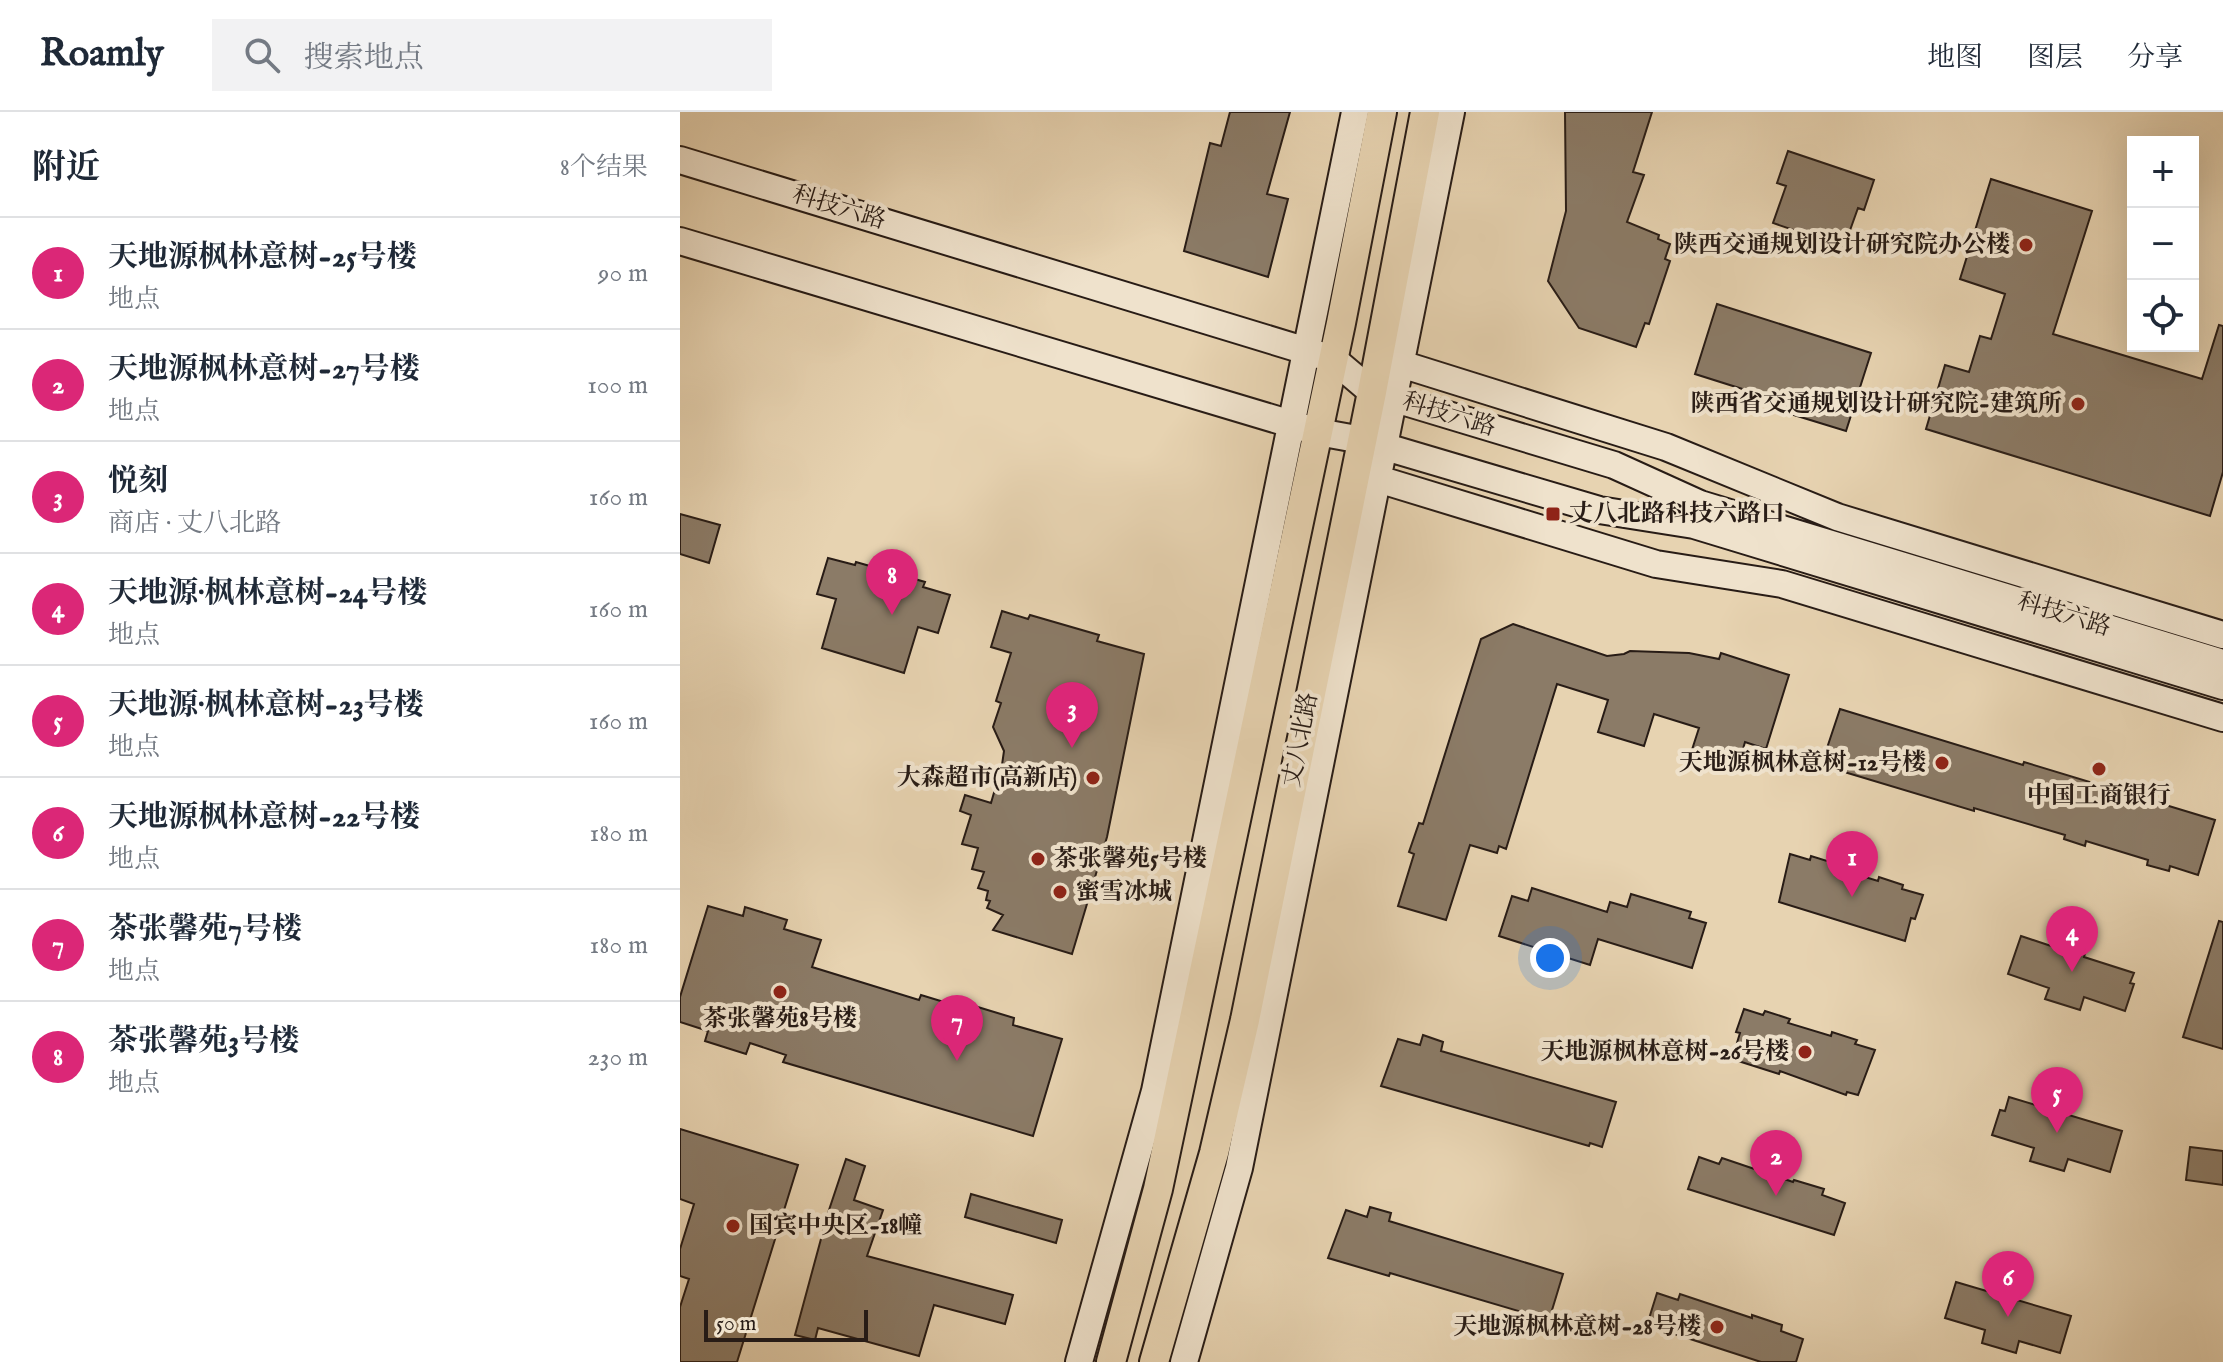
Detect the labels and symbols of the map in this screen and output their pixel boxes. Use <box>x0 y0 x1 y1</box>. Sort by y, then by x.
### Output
street label: 科技六路 <box>789 179 889 237</box>
place label: 陕西交通规划设计研究院办公楼 <box>1674 230 2010 261</box>
marker: 陕西交通规划设计研究院办公楼 <box>2017 236 2035 254</box>
street label: 科技六路 <box>1399 386 1499 444</box>
place label: 陕西省交通规划设计研究院-建筑所 <box>1691 389 2062 420</box>
marker: 陕西省交通规划设计研究院-建筑所 <box>2069 395 2087 413</box>
place label: 丈八北路科技六路口 <box>1569 499 1785 530</box>
marker: 丈八北路科技六路口 <box>1544 505 1562 523</box>
pin: 8 <box>866 549 918 615</box>
street label: 科技六路 <box>2014 586 2114 644</box>
pin: 3 <box>1046 682 1098 748</box>
street label: 丈八北路 <box>1277 690 1325 790</box>
place label: 天地源枫林意树-12号楼 <box>1679 748 1926 779</box>
marker: 天地源枫林意树-12号楼 <box>1933 754 1951 772</box>
marker: 中国工商银行 <box>2090 760 2108 778</box>
place label: 大森超市(高新店) <box>897 763 1077 794</box>
marker: 大森超市(高新店) <box>1084 769 1102 787</box>
place label: 中国工商银行 <box>2027 781 2171 812</box>
pin: 1 <box>1826 831 1878 897</box>
place label: 茶张馨苑5号楼 <box>1054 844 1207 875</box>
marker: 茶张馨苑5号楼 <box>1029 850 1047 868</box>
place label: 蜜雪冰城 <box>1076 877 1172 908</box>
marker: 蜜雪冰城 <box>1051 883 1069 901</box>
pin: 4 <box>2046 906 2098 972</box>
your location <box>1530 938 1570 978</box>
marker: 茶张馨苑8号楼 <box>771 983 789 1001</box>
pin: 7 <box>931 995 983 1061</box>
place label: 茶张馨苑8号楼 <box>703 1004 857 1035</box>
place label: 天地源枫林意树-26号楼 <box>1540 1037 1789 1068</box>
marker: 天地源枫林意树-26号楼 <box>1796 1043 1814 1061</box>
pin: 5 <box>2031 1067 2083 1133</box>
pin: 2 <box>1750 1130 1802 1196</box>
place label: 国宾中央区-18幢 <box>749 1211 923 1242</box>
marker: 国宾中央区-18幢 <box>724 1217 742 1235</box>
pin: 6 <box>1982 1251 2034 1317</box>
scale bar <box>704 1306 868 1342</box>
place label: 天地源枫林意树-28号楼 <box>1453 1312 1701 1343</box>
marker: 天地源枫林意树-28号楼 <box>1708 1318 1726 1336</box>

